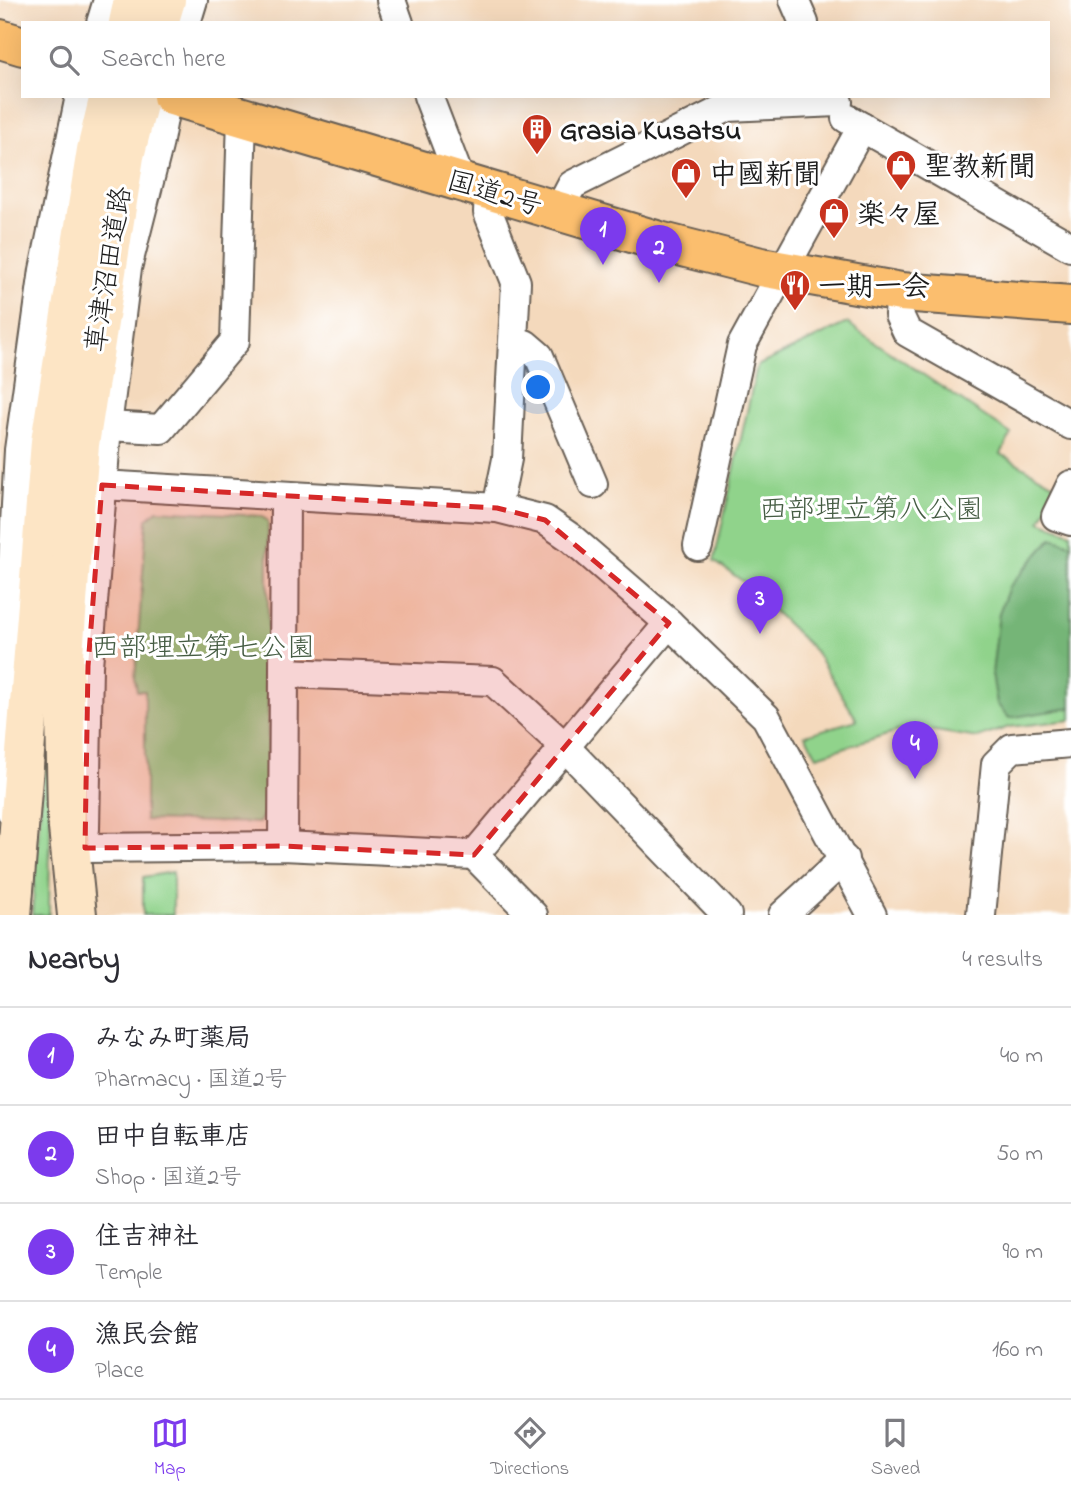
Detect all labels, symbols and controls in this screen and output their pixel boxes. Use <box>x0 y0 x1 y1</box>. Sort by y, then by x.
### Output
search box <box>21 21 1050 98</box>
icon: search <box>45 41 83 79</box>
text: Search here <box>101 41 226 79</box>
building icon: Grasia Kusatsu <box>520 112 554 156</box>
place label: Grasia Kusatsu <box>560 112 741 153</box>
shop icon: 聖教新聞 <box>884 148 918 192</box>
place label: 聖教新聞 <box>924 148 1036 189</box>
shop icon: 中國新聞 <box>669 156 703 200</box>
place label: 中國新聞 <box>709 156 821 197</box>
street label: 国道2号 <box>441 162 547 229</box>
street label: 草津沼田道路 <box>77 183 144 356</box>
shop icon: 楽々屋 <box>817 196 851 240</box>
place label: 楽々屋 <box>857 196 941 237</box>
pin: 1 <box>580 207 626 265</box>
pin: 2 <box>636 225 682 283</box>
restaurant icon: 一期一会 <box>778 268 812 312</box>
place label: 一期一会 <box>818 268 930 309</box>
your location <box>521 370 555 404</box>
park label: 西部埋立第八公園 <box>759 491 983 532</box>
pin: 3 <box>737 576 783 634</box>
park label: 西部埋立第七公園 <box>91 629 315 670</box>
pin: 4 <box>892 721 938 779</box>
text: Nearby <box>28 939 120 983</box>
text: 4 results <box>962 944 1043 977</box>
text: みなみ町薬局 <box>95 1021 251 1059</box>
text: 1 <box>47 1040 55 1073</box>
text: 40 m <box>1000 1040 1043 1073</box>
text: Pharmacy · 国道2号 <box>95 1064 288 1097</box>
text: 田中自転車店 <box>95 1119 251 1157</box>
text: 2 <box>45 1138 57 1171</box>
text: 50 m <box>996 1138 1043 1171</box>
text: Shop · 国道2号 <box>95 1162 242 1195</box>
text: 住吉神社 <box>95 1219 199 1257</box>
text: 3 <box>46 1236 56 1269</box>
text: 90 m <box>1003 1236 1043 1269</box>
text: Temple <box>95 1257 162 1290</box>
text: 漁民会館 <box>95 1317 199 1355</box>
text: 4 <box>46 1334 56 1367</box>
text: 160 m <box>992 1334 1043 1367</box>
text: Place <box>95 1355 144 1388</box>
tab: Map <box>151 1414 189 1483</box>
tab: Directions <box>490 1414 569 1483</box>
tab: Saved <box>871 1414 920 1483</box>

